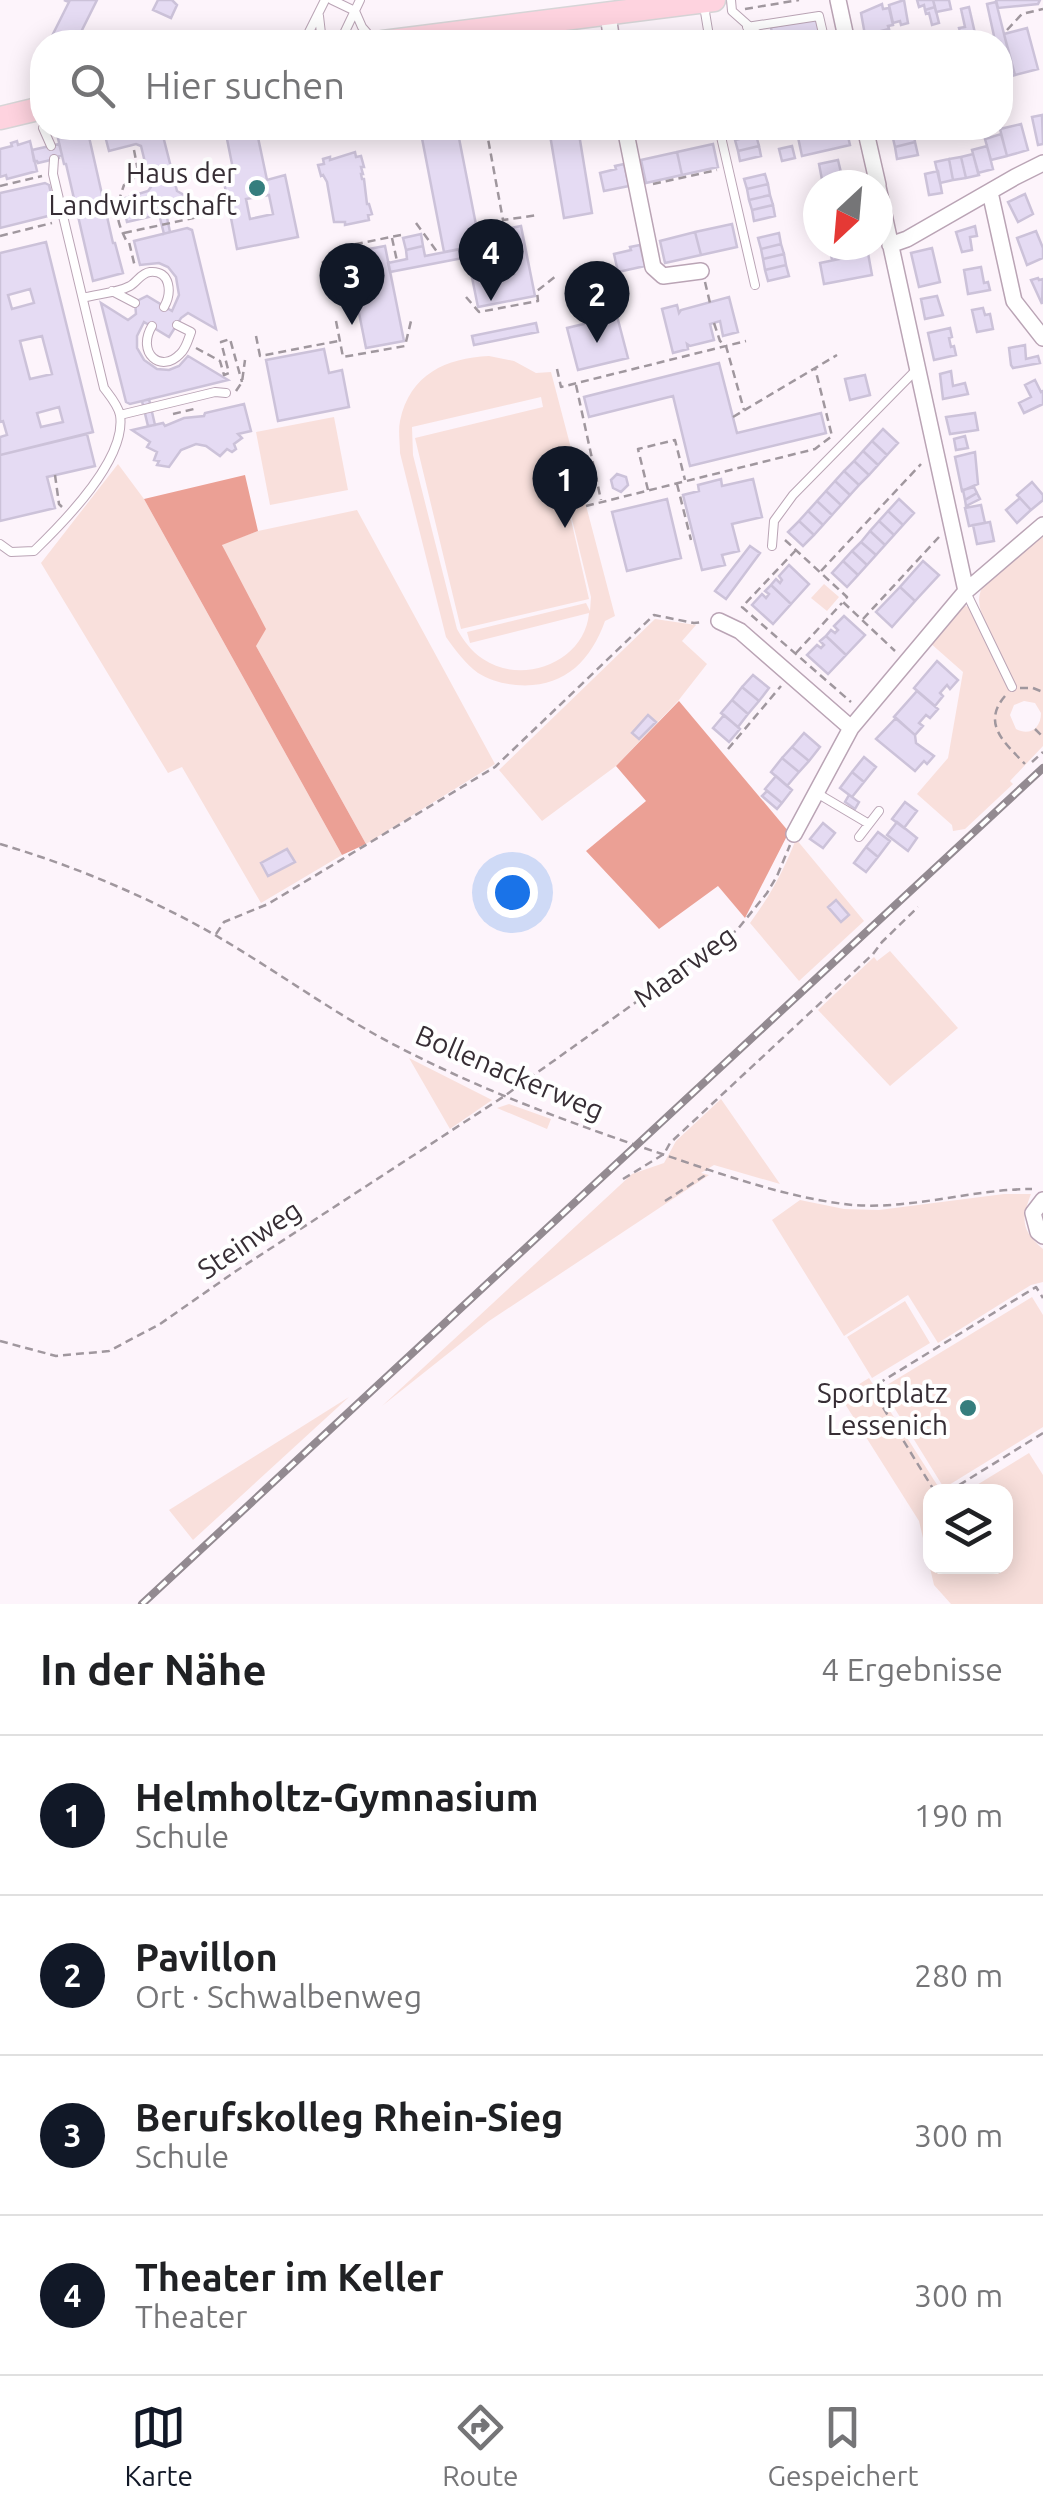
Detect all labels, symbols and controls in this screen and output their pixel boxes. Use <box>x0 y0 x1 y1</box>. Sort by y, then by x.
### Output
search box <box>30 30 1013 140</box>
icon: search <box>65 58 120 113</box>
text: Hier suchen <box>145 64 345 106</box>
place label: Haus der Landwirtschaft <box>49 157 237 220</box>
north arrow <box>803 170 893 260</box>
marker: Haus der Landwirtschaft <box>246 177 268 199</box>
pin: 4 <box>458 218 524 301</box>
pin: 3 <box>320 242 384 325</box>
pin: 2 <box>564 260 630 343</box>
pin: 1 <box>532 446 598 528</box>
your location <box>487 867 538 918</box>
street label: Maarweg <box>627 919 741 1013</box>
street label: Bollenackerweg <box>411 1018 609 1126</box>
street label: Steinweg <box>192 1193 306 1285</box>
place label: Sportplatz Lessenich <box>817 1377 948 1440</box>
marker: Sportplatz Lessenich <box>957 1397 979 1419</box>
map controls <box>923 1484 1013 1574</box>
button: layers <box>923 1484 1013 1574</box>
text: In der Nähe <box>40 1646 267 1693</box>
text: 4 Ergebnisse <box>821 1651 1003 1687</box>
text: Helmholtz-Gymnasium <box>135 1776 539 1818</box>
text: 1 <box>63 1797 82 1833</box>
text: 190 m <box>914 1797 1003 1833</box>
text: Schule <box>135 1818 229 1854</box>
text: Pavillon <box>135 1936 278 1978</box>
text: 2 <box>63 1957 82 1993</box>
text: 280 m <box>914 1957 1003 1993</box>
text: Ort · Schwalbenweg <box>135 1978 422 2014</box>
text: Berufskolleg Rhein-Sieg <box>135 2096 564 2138</box>
text: 3 <box>63 2117 82 2153</box>
text: 300 m <box>914 2117 1003 2153</box>
text: Schule <box>135 2138 229 2174</box>
text: Theater im Keller <box>135 2256 444 2298</box>
text: 4 <box>63 2277 82 2313</box>
text: 300 m <box>914 2277 1003 2313</box>
text: Theater <box>135 2298 247 2334</box>
tab: Karte <box>125 2400 193 2491</box>
tab: Route <box>442 2400 518 2491</box>
tab: Gespeichert <box>768 2400 918 2491</box>

